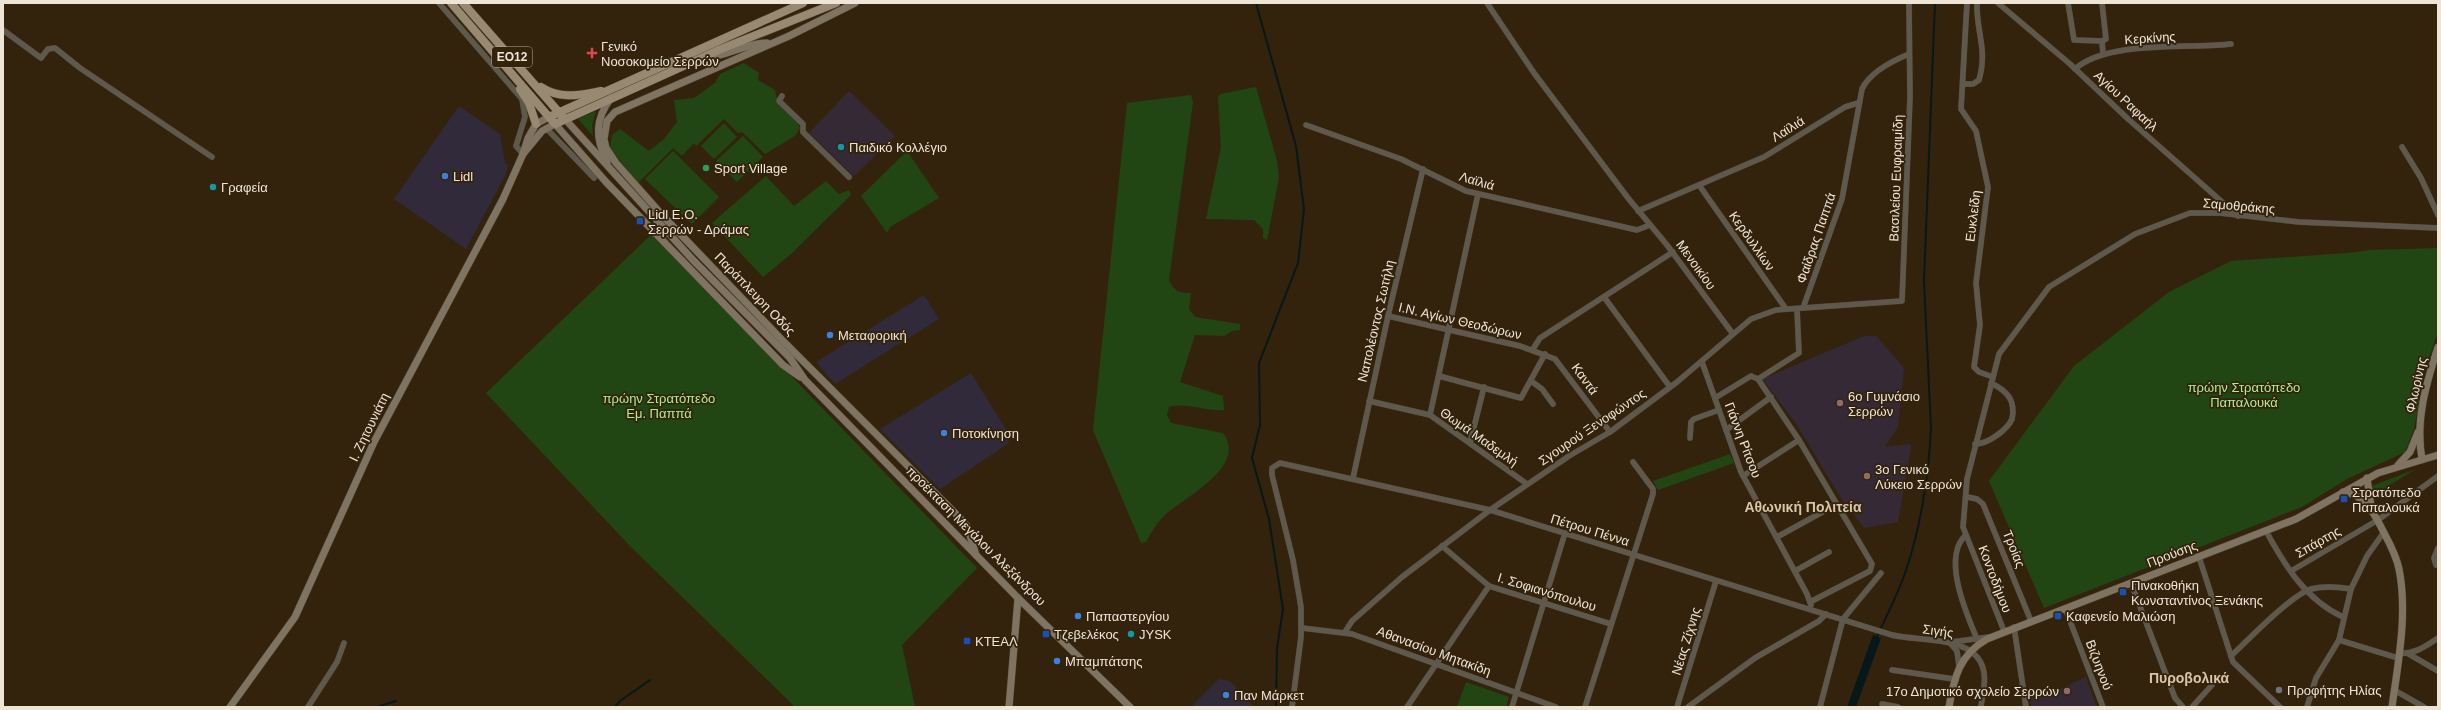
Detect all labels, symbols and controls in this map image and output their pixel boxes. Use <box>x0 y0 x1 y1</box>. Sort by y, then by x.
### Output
street label: Κερκίνης <box>2124 29 2176 47</box>
place label: Γενικό Νοσοκομείο Σερρών <box>601 39 719 69</box>
road number: ΕΟ12 <box>492 47 532 67</box>
marker: Γενικό Νοσοκομείο Σερρών <box>586 47 598 59</box>
street label: Αγίου Ραφαήλ <box>2091 68 2161 135</box>
street label: Λαϊλιά <box>1769 113 1808 145</box>
street label: Βασιλείου Ευφραιμίδη <box>1886 114 1906 242</box>
place label: Παιδικό Κολλέγιο <box>849 140 947 155</box>
marker: Παιδικό Κολλέγιο <box>836 142 846 152</box>
place label: Sport Village <box>714 161 787 176</box>
marker: Sport Village <box>701 163 711 173</box>
place label: Lidl <box>453 169 473 184</box>
street label: Λαϊλιά <box>1458 169 1497 193</box>
marker: Lidl <box>440 171 450 181</box>
place label: Γραφεία <box>221 180 268 195</box>
marker: Γραφεία <box>208 182 218 192</box>
street label: Ευκλείδη <box>1962 189 1984 243</box>
street label: Φαίδρας Παππά <box>1793 190 1839 285</box>
street label: Σαμοθράκης <box>2202 195 2276 217</box>
place label: Lidl Ε.Ο. Σερρών - Δράμας <box>648 207 749 237</box>
street label: Κερδυλλίων <box>1726 209 1778 273</box>
marker: Lidl Ε.Ο. Σερρών - Δράμας <box>635 216 645 226</box>
street label: Μενοικίου <box>1673 238 1719 292</box>
street label: Παράπλευρη Οδός <box>712 249 798 339</box>
street label: Ναπολέοντος Σωτήλη <box>1355 258 1397 384</box>
street label: Ι.Ν. Αγίων Θεοδώρων <box>1397 300 1523 342</box>
place label: Μεταφορική <box>838 328 907 343</box>
marker: Μεταφορική <box>825 330 835 340</box>
street label: Φλωρίνης <box>2402 355 2430 415</box>
street label: Καντά <box>1569 360 1602 398</box>
park label: πρώην Στρατόπεδο Παπαλουκά <box>2188 380 2300 410</box>
street label: Σγουρού Ξενοφώντος <box>1536 386 1648 468</box>
place label: 6ο Γυμνάσιο Σερρών <box>1848 389 1920 419</box>
street label: Ι. Ζητουνιάτη <box>346 390 392 464</box>
park label: πρώην Στρατόπεδο Εμ. Παππά <box>603 391 715 421</box>
marker: 6ο Γυμνάσιο Σερρών <box>1835 398 1845 408</box>
street label: Γιάννη Ρίτσου <box>1722 400 1764 480</box>
street label: Θωμά Μαδεμλή <box>1437 405 1521 469</box>
place label: Ποτοκίνηση <box>952 426 1019 441</box>
marker: Ποτοκίνηση <box>939 428 949 438</box>
place label: 3ο Γενικό Λύκειο Σερρών <box>1875 462 1962 492</box>
street label: προέκταση Μεγάλου Αλεξάνδρου <box>903 463 1049 609</box>
marker: 3ο Γενικό Λύκειο Σερρών <box>1862 471 1872 481</box>
place label: Στρατόπεδο Παπαλουκά <box>2352 485 2421 515</box>
marker: Στρατόπεδο Παπαλουκά <box>2339 494 2349 504</box>
district label: Αθωνική Πολιτεία <box>1744 499 1862 515</box>
street label: Πέτρου Πέννα <box>1549 511 1632 549</box>
street label: Σπάρτης <box>2293 523 2343 561</box>
street label: Τροίας <box>2000 528 2028 570</box>
street label: Προύσης <box>2145 538 2199 570</box>
street label: Κοντοδήμου <box>1975 543 2015 615</box>
street label: Ι. Σοφιανόπουλου <box>1496 570 1598 614</box>
place label: Πινακοθήκη Κωνσταντίνος Ξενάκης <box>2131 578 2263 608</box>
marker: Πινακοθήκη Κωνσταντίνος Ξενάκης <box>2118 587 2128 597</box>
street label: Νέας Ζίχνης <box>1669 605 1703 677</box>
place label: Παπαστεργίου <box>1086 609 1169 624</box>
place label: Καφενείο Μαλιώση <box>2066 609 2175 624</box>
marker: Παπαστεργίου <box>1073 611 1083 621</box>
marker: Καφενείο Μαλιώση <box>2053 611 2063 621</box>
street label: Σιγής <box>1922 621 1954 641</box>
street label: Αθανασίου Μητακίδη <box>1375 623 1493 679</box>
place label: Τζεβελέκος <box>1054 627 1119 642</box>
place label: JYSK <box>1139 627 1172 642</box>
marker: Τζεβελέκος <box>1041 629 1051 639</box>
marker: JYSK <box>1126 629 1136 639</box>
place label: ΚΤΕΑΛ <box>975 634 1018 649</box>
marker: ΚΤΕΑΛ <box>962 636 972 646</box>
street label: Βιζυηνού <box>2083 638 2115 692</box>
place label: Μπαμπάτσης <box>1065 654 1142 669</box>
marker: Μπαμπάτσης <box>1052 656 1062 666</box>
district label: Πυροβολικά <box>2149 670 2229 686</box>
place label: Προφήτης Ηλίας <box>2287 683 2381 698</box>
place label: 17ο Δημοτικό σχολείο Σερρών <box>1886 684 2059 699</box>
marker: Προφήτης Ηλίας <box>2274 685 2284 695</box>
marker: 17ο Δημοτικό σχολείο Σερρών <box>2062 686 2072 696</box>
place label: Παν Μάρκετ <box>1234 688 1305 703</box>
marker: Παν Μάρκετ <box>1221 690 1231 700</box>

